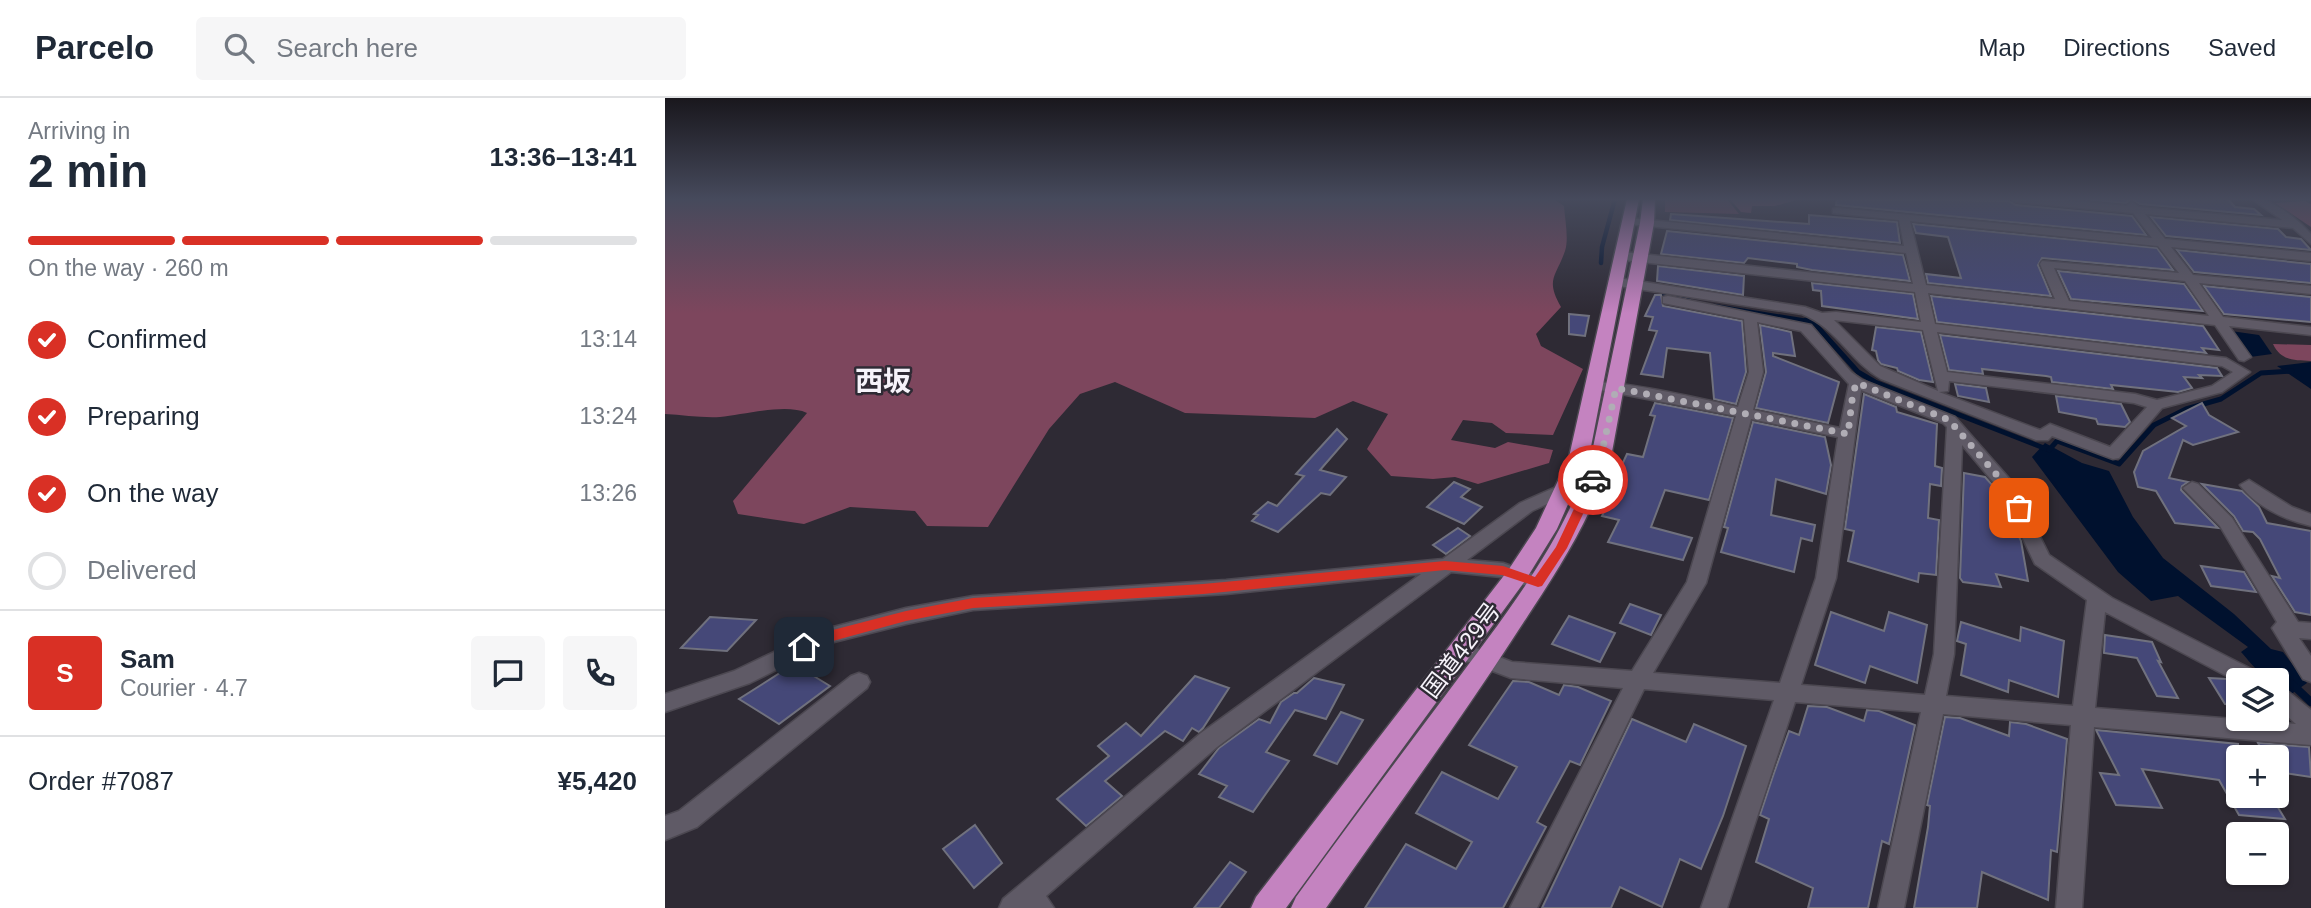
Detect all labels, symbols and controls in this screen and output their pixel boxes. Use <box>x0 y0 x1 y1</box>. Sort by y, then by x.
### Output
search box <box>196 17 686 80</box>
text: Parcelo <box>35 29 154 66</box>
icon: search <box>220 29 258 67</box>
text: Search here <box>276 33 418 63</box>
text: Map <box>1979 34 2025 61</box>
text: Directions <box>2063 34 2170 61</box>
text: Saved <box>2208 34 2276 61</box>
text: Arriving in <box>28 118 130 144</box>
text: 13:36–13:41 <box>490 142 637 172</box>
text: 2 min <box>28 145 148 197</box>
text: On the way · 260 m <box>28 255 229 281</box>
icon: check <box>28 321 66 359</box>
text: Confirmed <box>87 324 207 354</box>
text: 13:14 <box>579 326 637 352</box>
district label: 西坂 <box>855 366 911 397</box>
icon: check <box>28 398 66 436</box>
text: Preparing <box>87 401 200 431</box>
text: 13:24 <box>579 403 637 429</box>
courier <box>1558 445 1628 515</box>
icon: car <box>1574 461 1612 499</box>
icon: check <box>28 475 66 513</box>
text: On the way <box>87 478 219 508</box>
pin <box>1989 478 2049 538</box>
text: 13:26 <box>579 480 637 506</box>
icon: bag <box>2000 489 2038 527</box>
text: Delivered <box>87 555 197 585</box>
street label: 国道429号 <box>1417 597 1505 703</box>
pin <box>774 617 834 677</box>
icon: home <box>785 628 823 666</box>
button: chat <box>471 636 545 710</box>
button: phone <box>563 636 637 710</box>
text: Sam <box>120 644 175 674</box>
text: S <box>56 658 74 688</box>
map controls <box>2226 668 2289 885</box>
button: layers <box>2226 668 2289 731</box>
text: Courier · 4.7 <box>120 675 248 701</box>
button: + <box>2226 745 2289 808</box>
text: Order #7087 <box>28 766 174 796</box>
text: ¥5,420 <box>557 766 637 796</box>
button: − <box>2226 822 2289 885</box>

